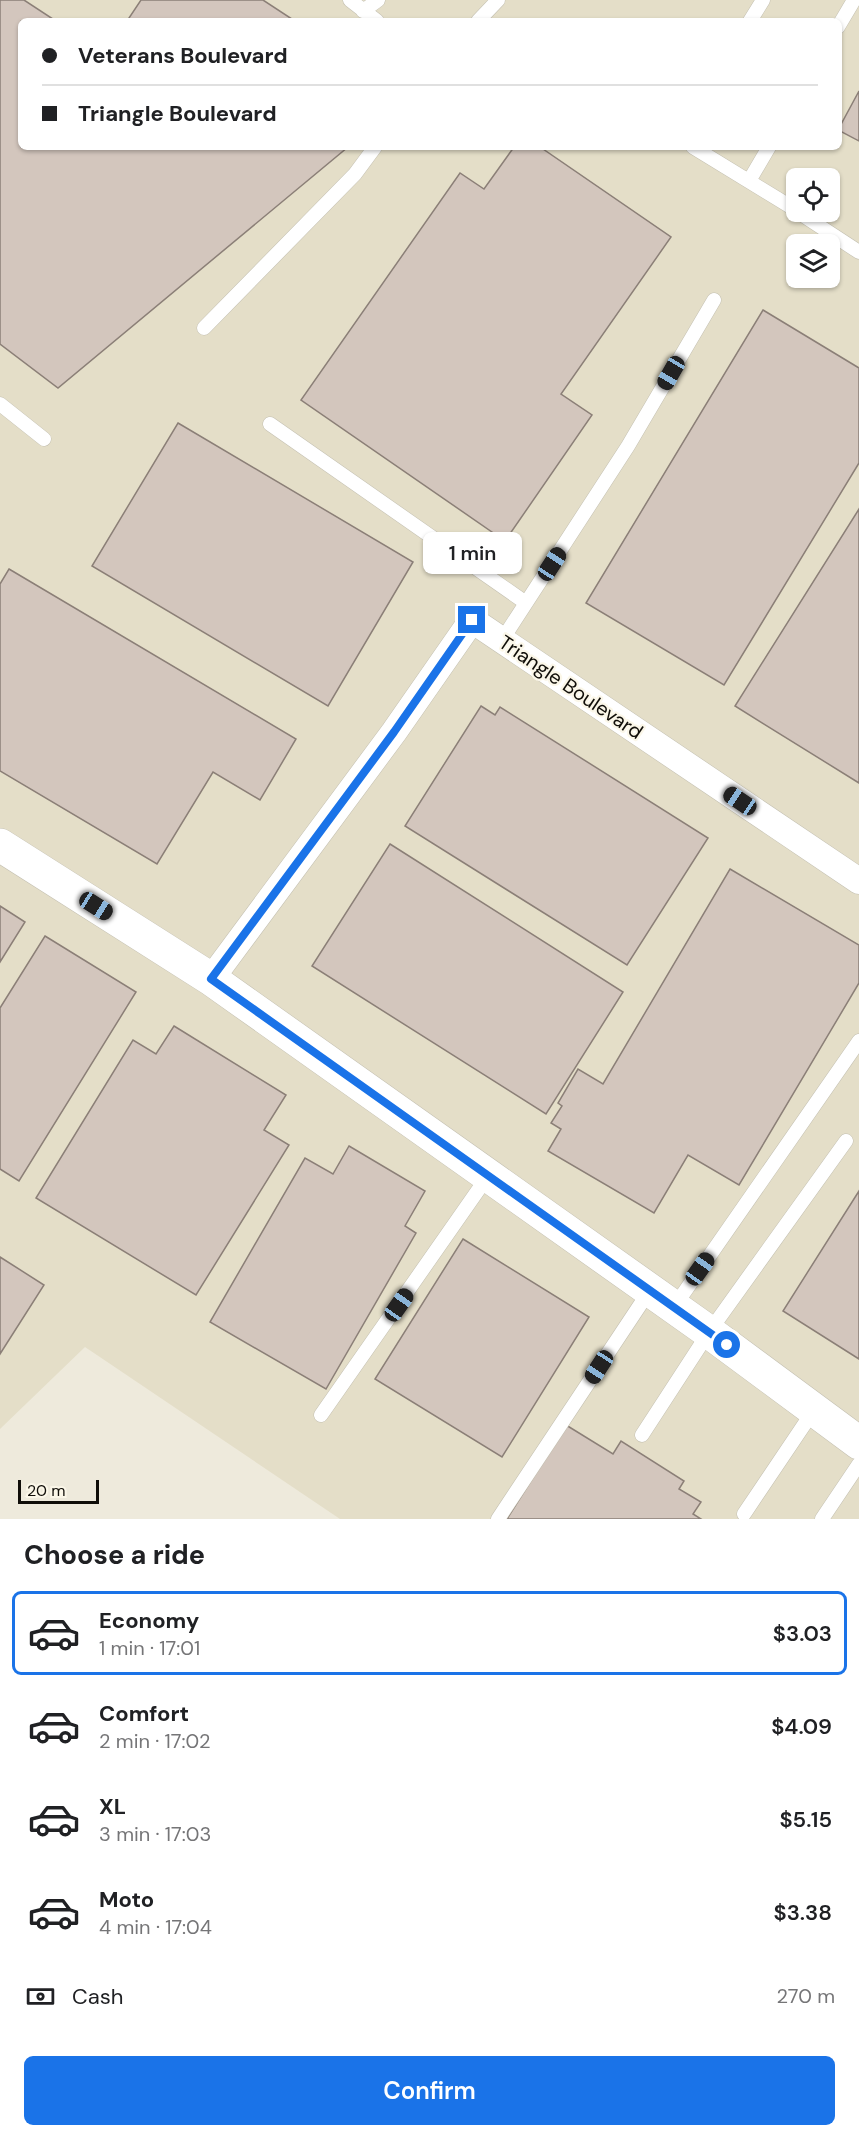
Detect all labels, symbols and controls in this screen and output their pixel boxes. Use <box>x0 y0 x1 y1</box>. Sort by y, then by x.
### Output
text: Veterans Boulevard <box>78 41 288 70</box>
text: Triangle Boulevard <box>78 99 277 128</box>
map controls <box>786 168 840 288</box>
button: locate <box>786 168 840 222</box>
button: layers <box>786 234 840 288</box>
car <box>654 353 688 393</box>
callout: 1 min <box>422 533 522 575</box>
text: 1 min <box>449 540 496 566</box>
car <box>535 544 569 584</box>
route end <box>458 606 485 633</box>
street label: Triangle Boulevard <box>494 629 648 745</box>
car <box>720 783 760 819</box>
car <box>76 889 116 923</box>
car <box>682 1249 718 1289</box>
car <box>381 1285 417 1325</box>
route start <box>713 1331 740 1358</box>
car <box>582 1347 616 1387</box>
scale bar <box>18 1477 99 1504</box>
text: 20 m <box>27 1480 66 1501</box>
text: Choose a ride <box>24 1537 205 1572</box>
icon: car <box>27 1606 81 1660</box>
text: Economy <box>99 1606 199 1635</box>
text: $3.03 <box>773 1619 832 1648</box>
text: 1 min · 17:01 <box>99 1635 200 1661</box>
icon: car <box>27 1699 81 1753</box>
text: Comfort <box>99 1699 189 1728</box>
text: $4.09 <box>771 1712 832 1741</box>
text: 2 min · 17:02 <box>99 1728 211 1754</box>
icon: car <box>27 1792 81 1846</box>
text: XL <box>99 1792 126 1821</box>
text: $5.15 <box>779 1805 832 1834</box>
text: 3 min · 17:03 <box>99 1821 211 1847</box>
icon: car <box>27 1885 81 1939</box>
text: Moto <box>99 1885 154 1914</box>
text: $3.38 <box>774 1898 832 1927</box>
text: 4 min · 17:04 <box>99 1914 212 1940</box>
icon: cash <box>24 1980 57 2013</box>
text: Cash <box>72 1982 123 2011</box>
text: 270 m <box>777 1983 835 2009</box>
button: Confirm <box>24 2056 835 2125</box>

